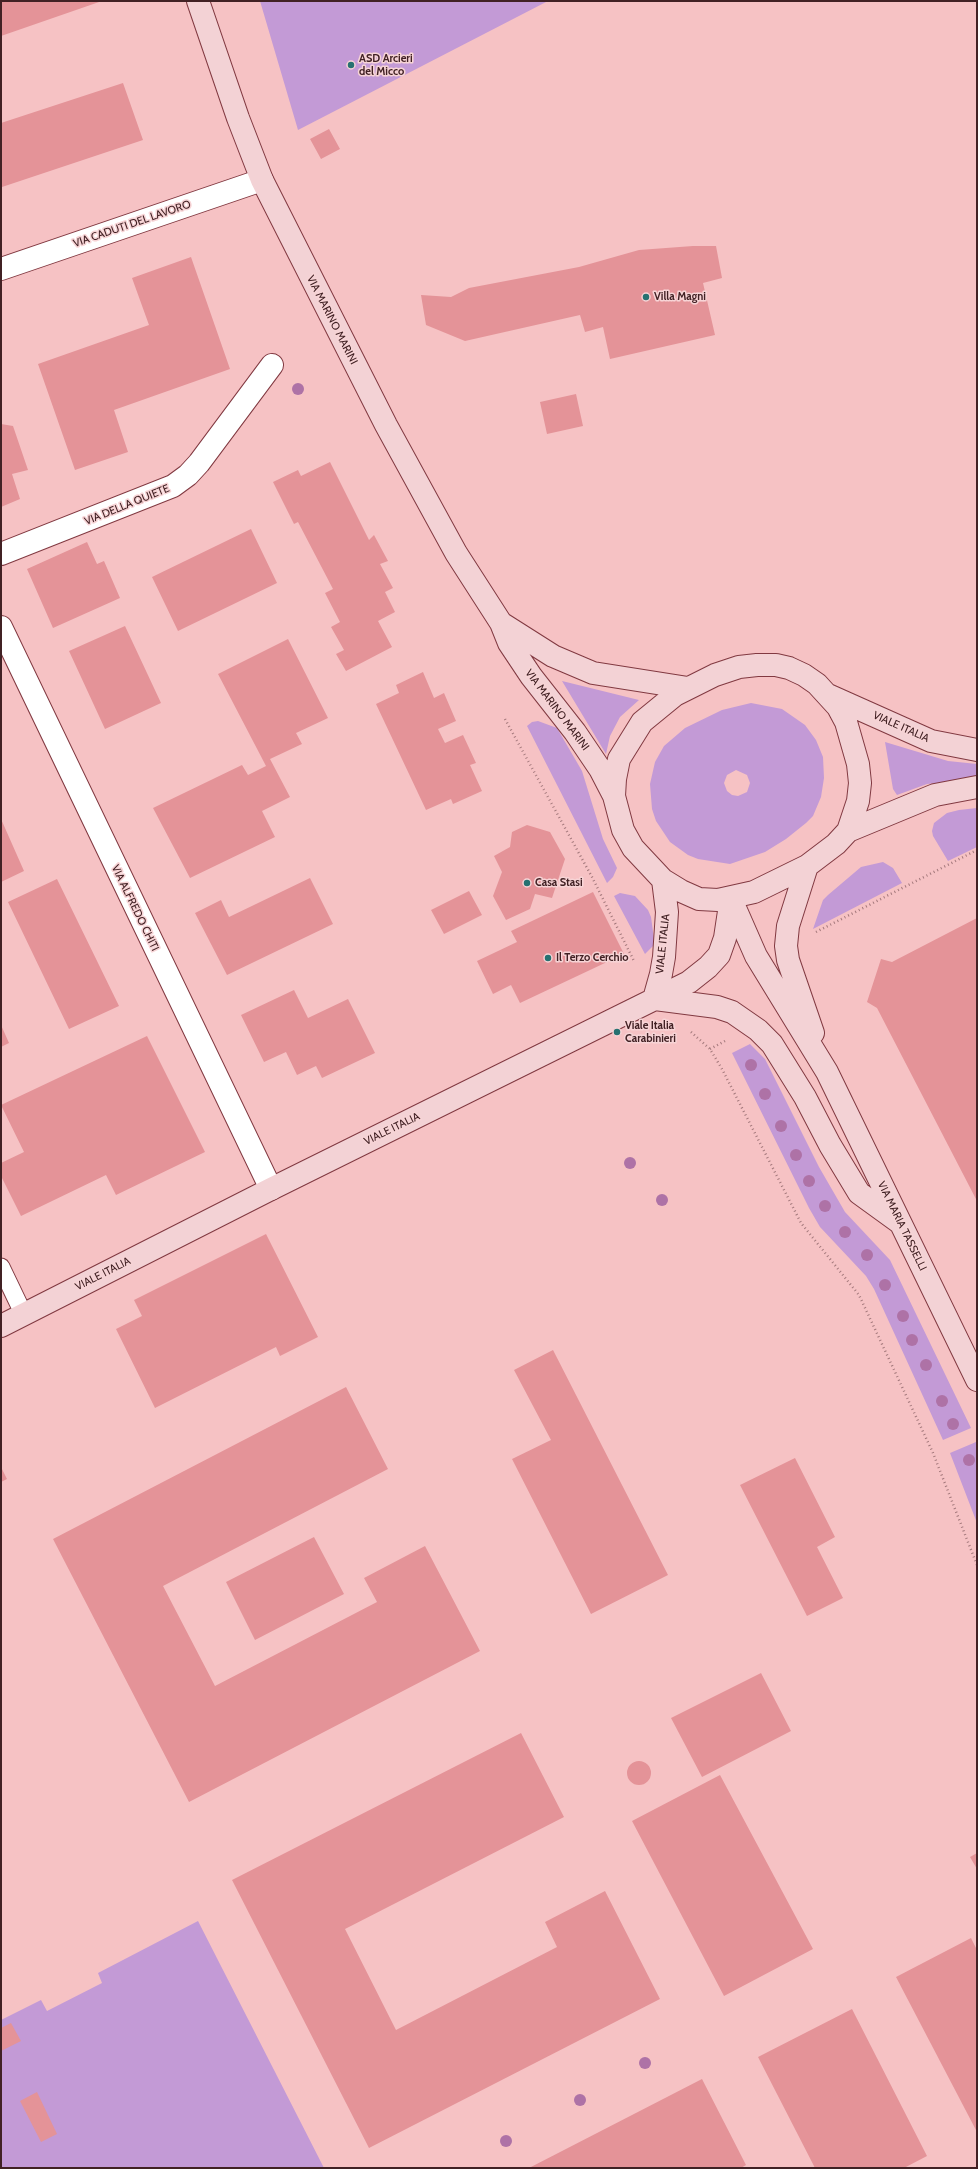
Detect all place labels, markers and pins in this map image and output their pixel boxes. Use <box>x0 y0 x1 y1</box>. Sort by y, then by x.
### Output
place label: ASD Arcieri del Micco <box>359 52 413 78</box>
marker: ASD Arcieri del Micco <box>346 60 356 70</box>
place label: Villa Magni <box>654 290 706 304</box>
marker: Villa Magni <box>641 292 651 302</box>
place label: Casa Stasi <box>535 876 583 890</box>
marker: Casa Stasi <box>522 878 532 888</box>
place label: Il Terzo Cerchio <box>556 951 629 965</box>
marker: Il Terzo Cerchio <box>543 953 553 963</box>
place label: Viale Italia Carabinieri <box>625 1019 676 1045</box>
marker: Viale Italia Carabinieri <box>612 1027 622 1037</box>

